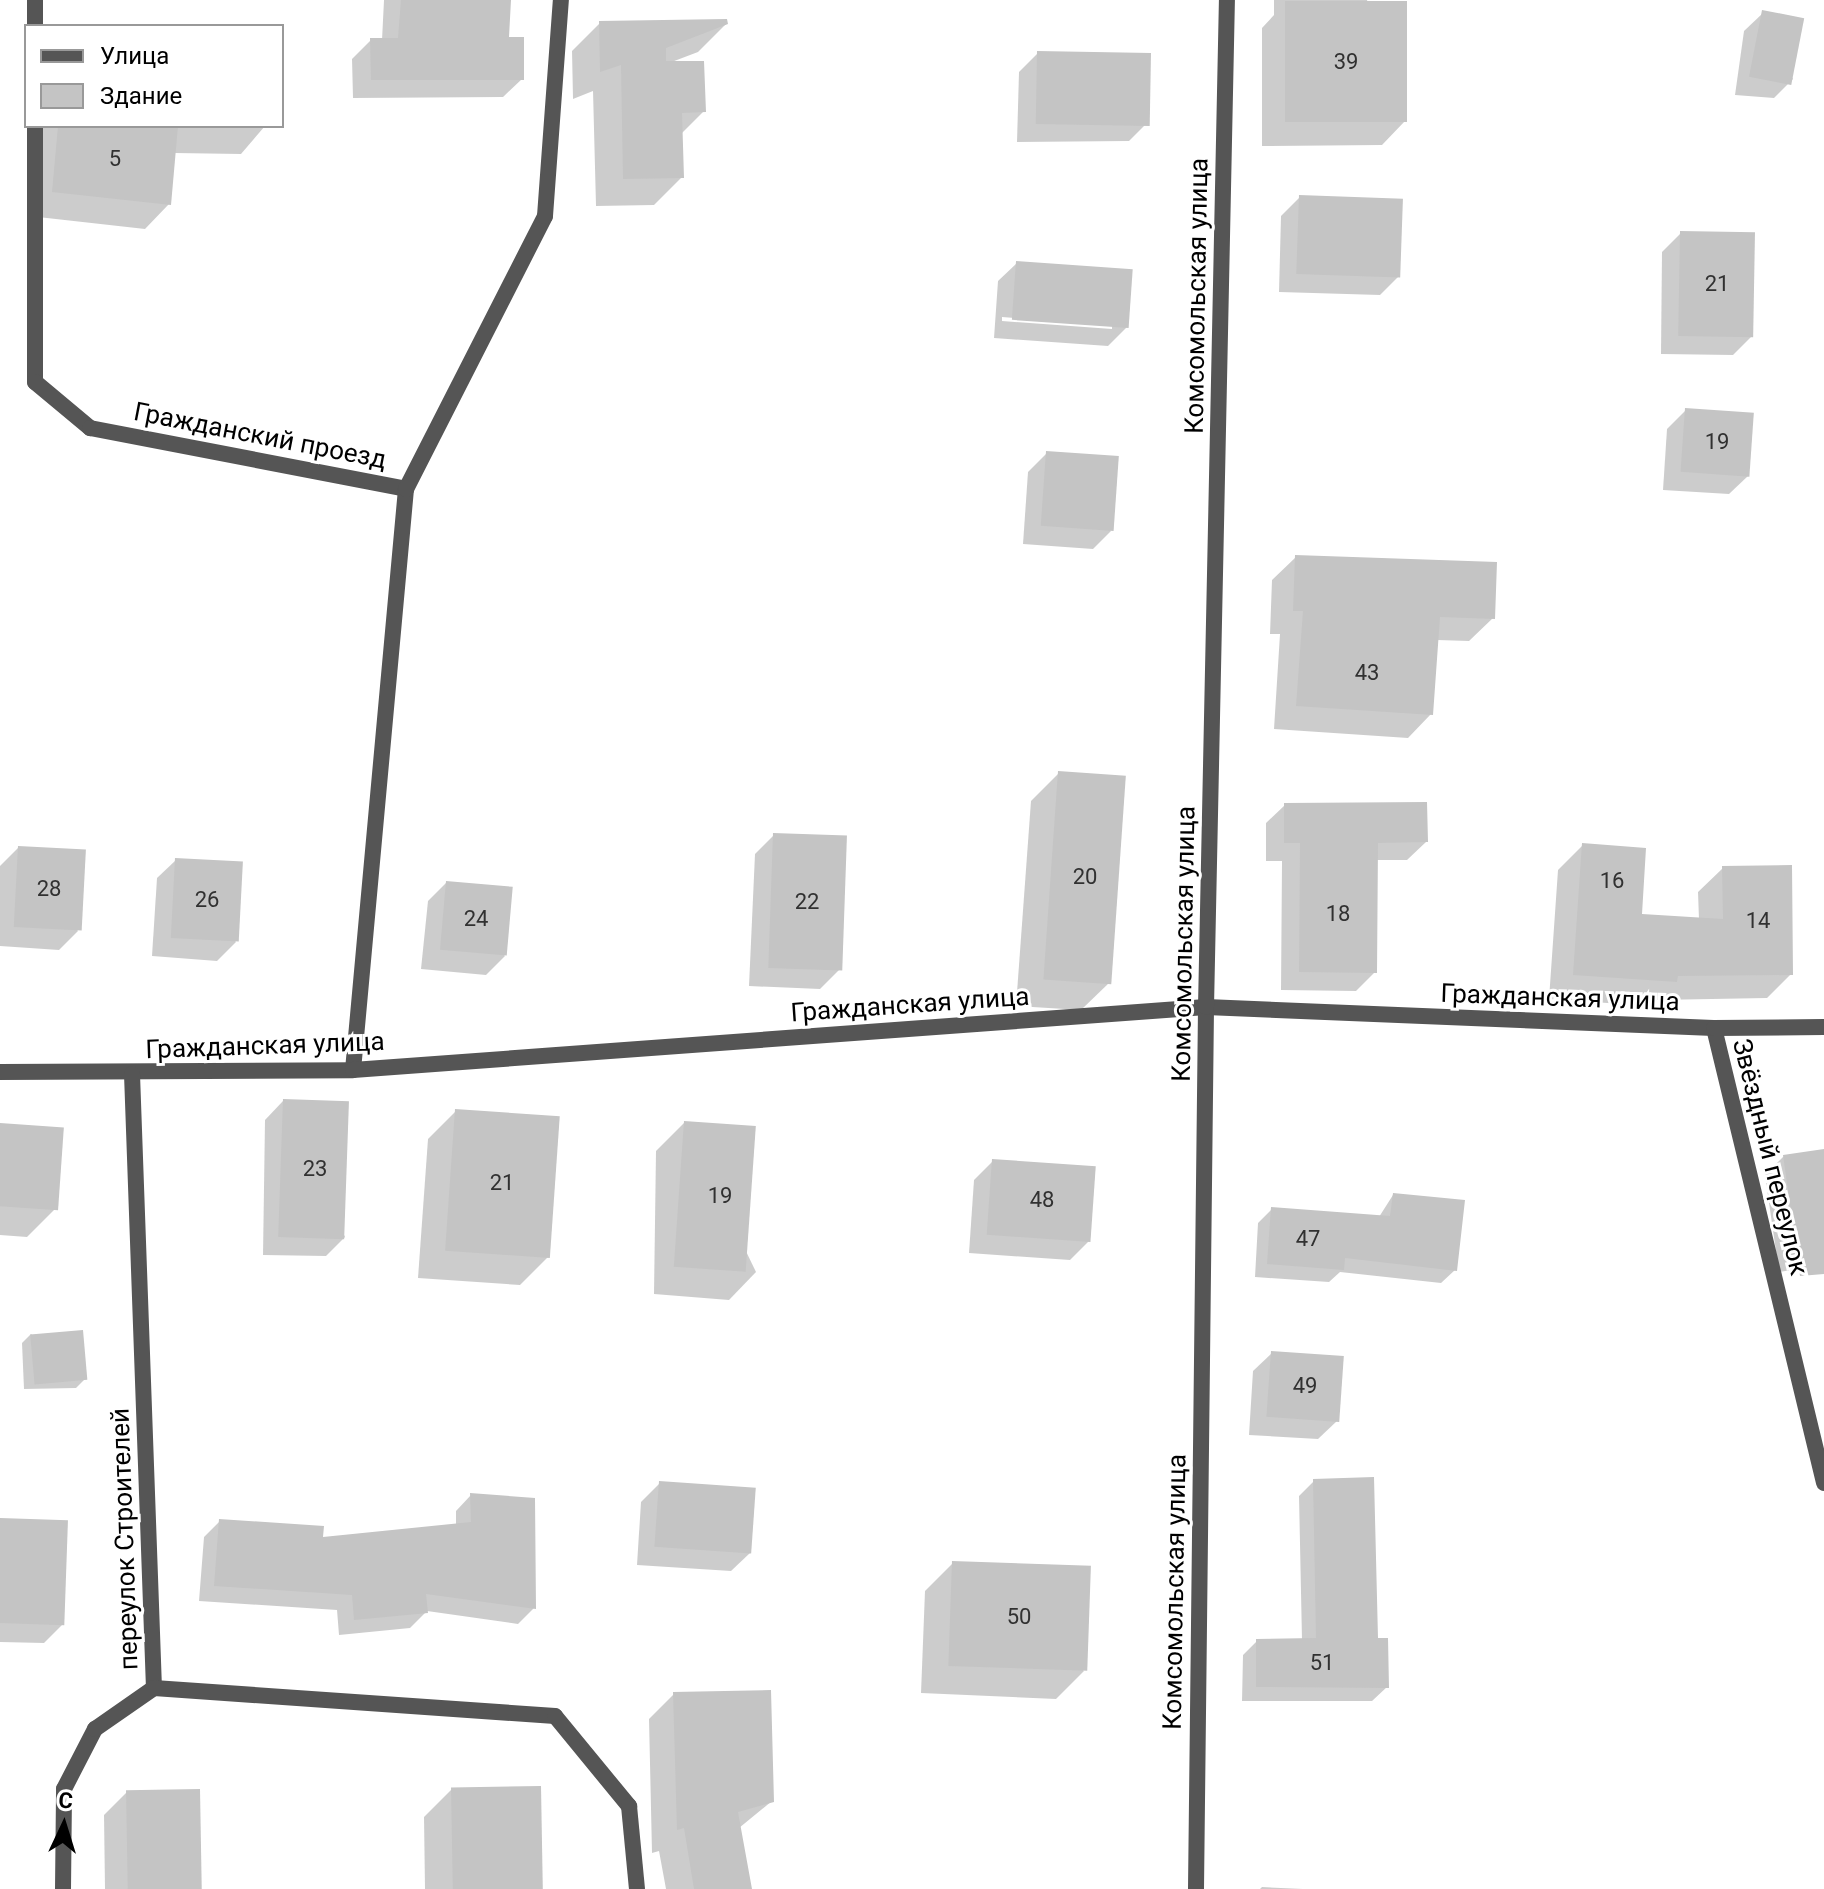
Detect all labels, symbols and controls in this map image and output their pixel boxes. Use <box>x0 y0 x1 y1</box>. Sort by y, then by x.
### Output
legend <box>24 24 284 128</box>
text: Улица <box>100 42 169 70</box>
house number: 39 <box>1334 49 1358 75</box>
text: Здание <box>100 82 182 110</box>
house number: 5 <box>109 146 121 172</box>
street label: Комсомольская улица <box>1179 158 1215 434</box>
house number: 21 <box>1705 271 1729 297</box>
street label: Гражданский проезд <box>131 396 389 476</box>
house number: 19 <box>1705 429 1729 455</box>
house number: 43 <box>1355 660 1379 686</box>
street label: Комсомольская улица <box>1166 806 1202 1082</box>
house number: 20 <box>1073 864 1097 890</box>
house number: 16 <box>1600 868 1624 894</box>
house number: 28 <box>37 876 61 902</box>
house number: 26 <box>195 887 219 913</box>
house number: 22 <box>795 889 819 915</box>
house number: 18 <box>1326 901 1350 927</box>
house number: 24 <box>464 906 488 932</box>
house number: 14 <box>1746 908 1770 934</box>
street label: Гражданская улица <box>1440 978 1680 1018</box>
street label: Гражданская улица <box>790 981 1030 1029</box>
street label: Гражданская улица <box>145 1026 385 1066</box>
street label: Звёздный переулок <box>1726 1036 1814 1278</box>
house number: 23 <box>303 1156 327 1182</box>
house number: 21 <box>490 1170 514 1196</box>
house number: 19 <box>708 1183 732 1209</box>
house number: 48 <box>1030 1187 1054 1213</box>
house number: 47 <box>1296 1226 1320 1252</box>
house number: 49 <box>1293 1373 1317 1399</box>
street label: переулок Строителей <box>105 1407 145 1671</box>
street label: Комсомольская улица <box>1157 1454 1193 1730</box>
house number: 50 <box>1007 1604 1031 1630</box>
house number: 51 <box>1310 1650 1334 1676</box>
north arrow <box>24 1785 104 1865</box>
text: С <box>58 1788 74 1814</box>

